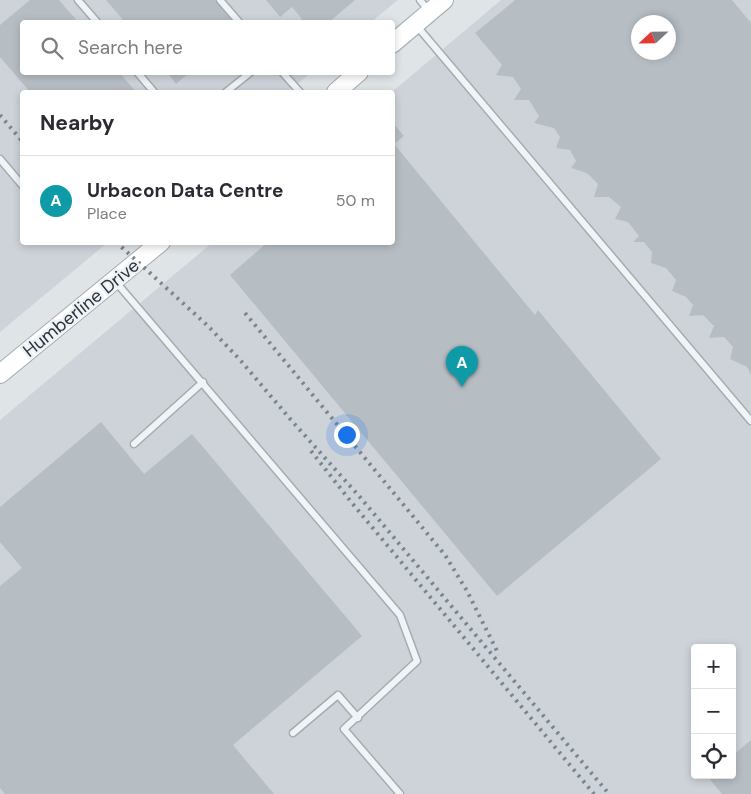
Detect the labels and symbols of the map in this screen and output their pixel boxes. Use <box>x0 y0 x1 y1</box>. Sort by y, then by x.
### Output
north arrow <box>631 15 676 60</box>
street label: Humberline Drive <box>18 254 144 362</box>
pin: A <box>446 346 478 387</box>
your location <box>334 422 360 448</box>

